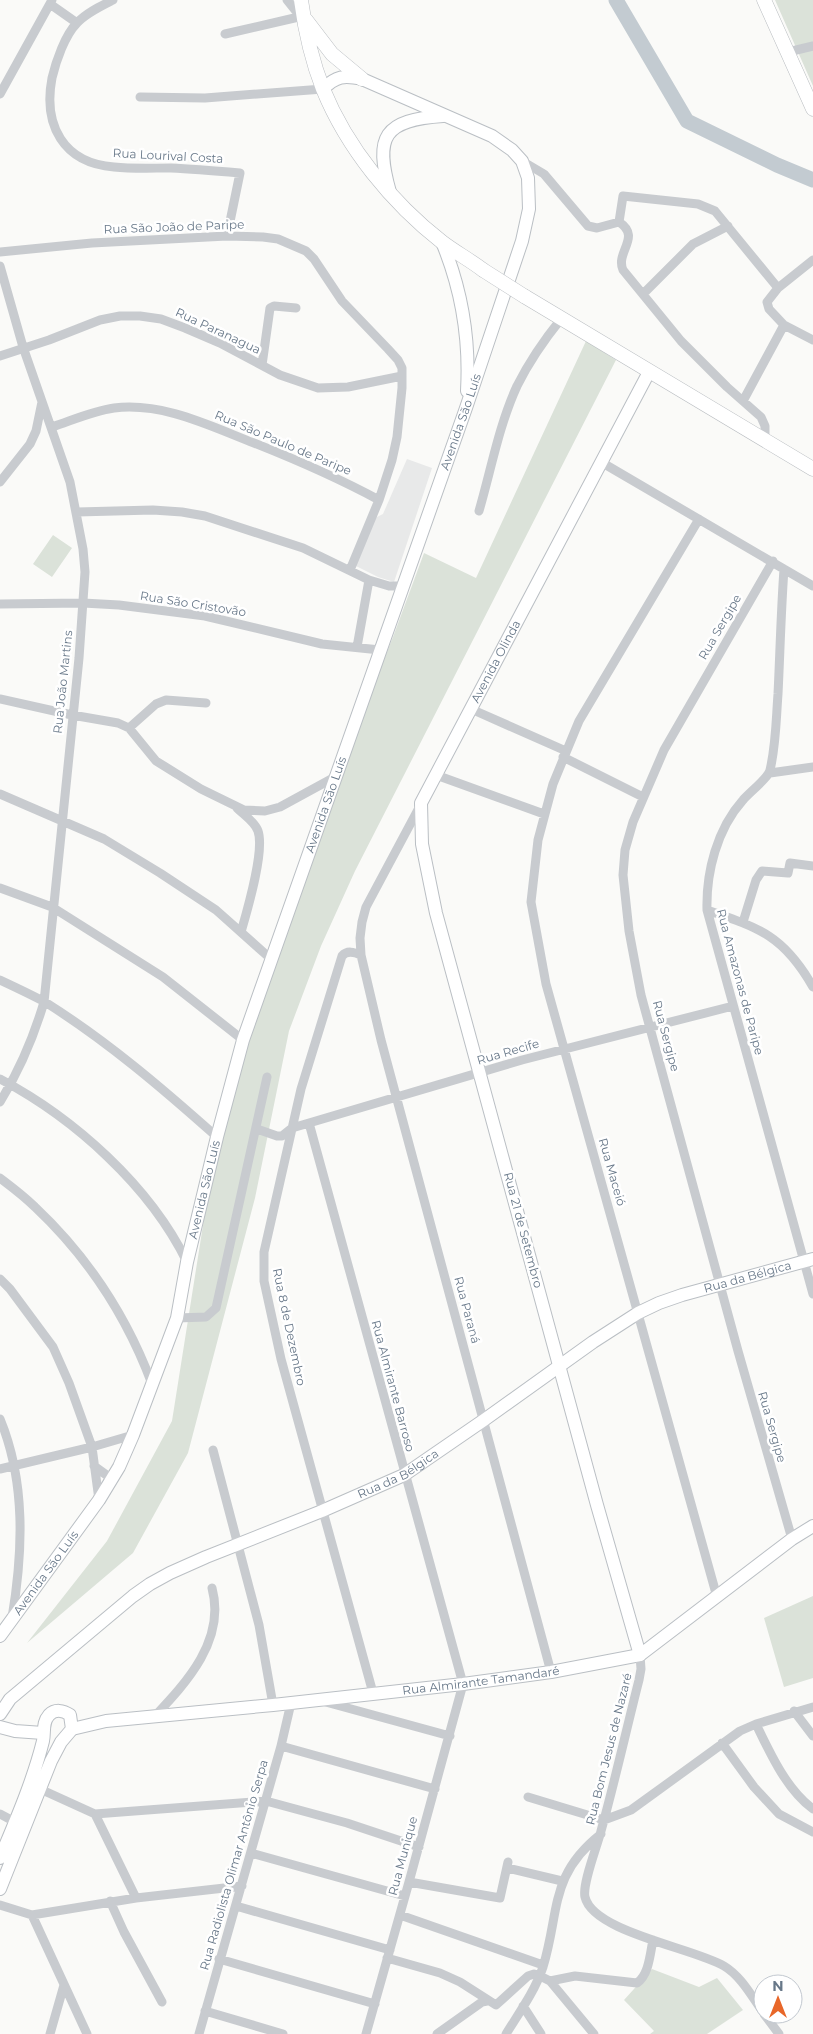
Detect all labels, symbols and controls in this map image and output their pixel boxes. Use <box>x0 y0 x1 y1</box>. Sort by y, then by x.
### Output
street label: Rua Lourival Costa <box>112 145 224 166</box>
street label: Rua São João de Paripe <box>103 217 245 236</box>
street label: Rua Paranagua <box>173 304 263 357</box>
street label: Avenida São Luís <box>437 371 484 472</box>
street label: Rua São Paulo de Paripe <box>213 407 354 478</box>
street label: Rua São Cristovão <box>139 588 247 619</box>
street label: Rua Sergipe <box>695 591 744 662</box>
street label: Avenida Olinda <box>467 617 523 705</box>
street label: Rua João Martins <box>50 629 75 734</box>
street label: Avenida São Luís <box>302 754 349 855</box>
street label: Rua Amazonas de Paripe <box>714 907 767 1056</box>
street label: Rua Sergipe <box>650 999 683 1073</box>
street label: Rua Recife <box>475 1035 541 1068</box>
street label: Rua Maceió <box>596 1136 629 1208</box>
street label: Avenida São Luís <box>185 1139 223 1240</box>
street label: Rua 21 de Setembro <box>501 1170 546 1289</box>
street label: Rua da Bélgica <box>702 1257 793 1296</box>
street label: Rua 8 de Dezembro <box>270 1267 309 1387</box>
street label: Rua Paraná <box>451 1275 484 1345</box>
street label: Rua Almirante Barroso <box>369 1318 418 1453</box>
street label: Rua Sergipe <box>755 1390 790 1464</box>
street label: Rua da Bélgica <box>355 1446 441 1501</box>
street label: Avenida São Luís <box>10 1527 81 1618</box>
street label: Rua Almirante Tamandaré <box>402 1663 561 1698</box>
street label: Rua Bom Jesus de Nazaré <box>582 1671 635 1826</box>
street label: Rua Radiolista Olimar Antônio Serpa <box>196 1758 271 1972</box>
street label: Rua Munique <box>385 1815 420 1897</box>
north arrow <box>753 1974 803 2024</box>
text: N <box>772 1977 784 1995</box>

